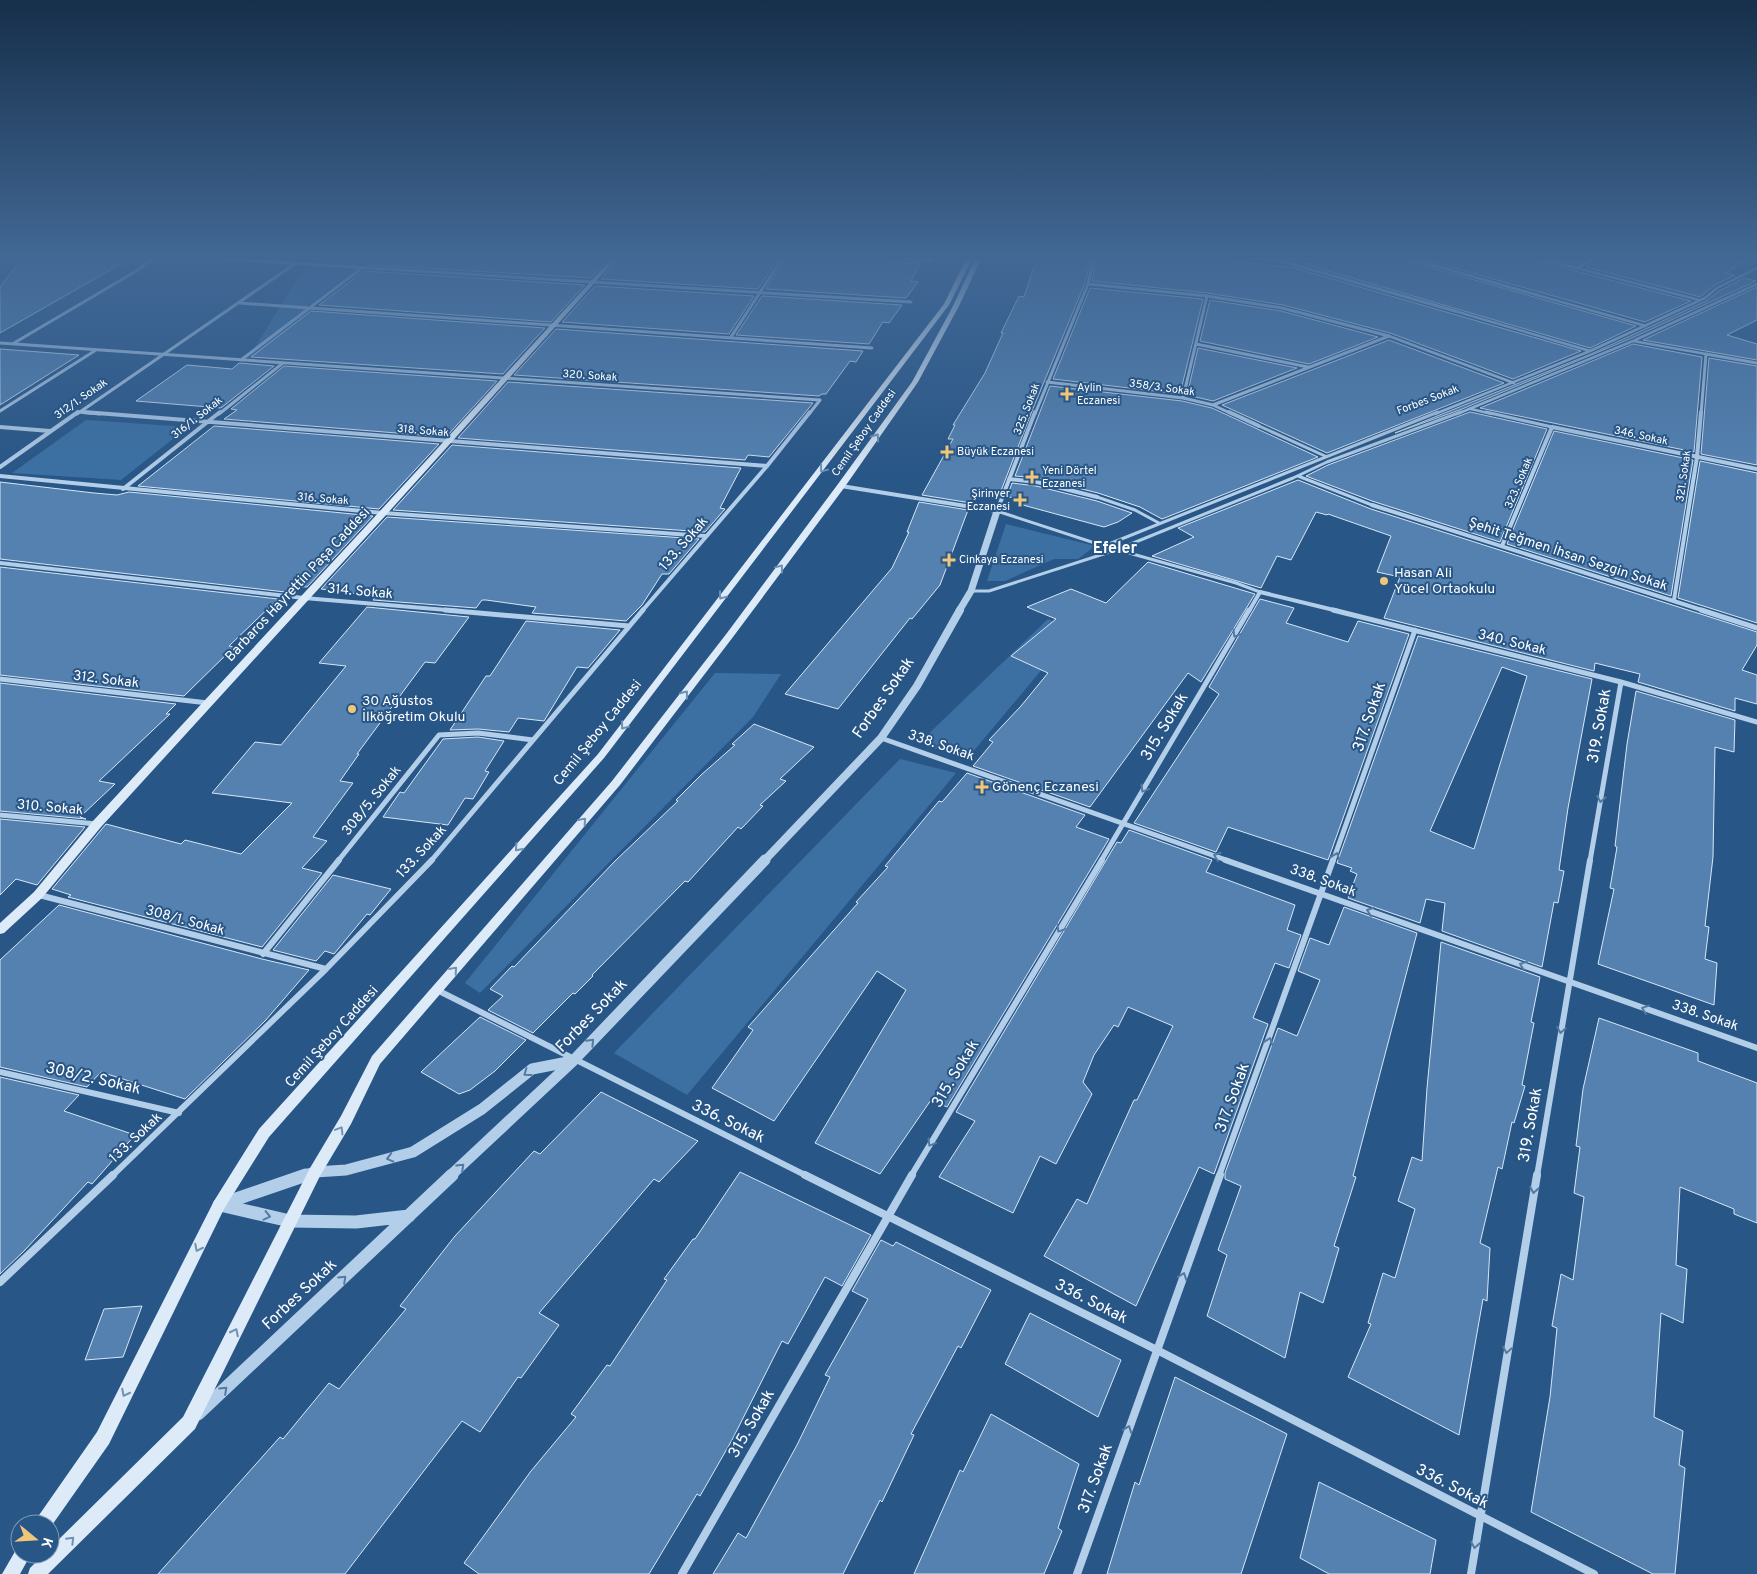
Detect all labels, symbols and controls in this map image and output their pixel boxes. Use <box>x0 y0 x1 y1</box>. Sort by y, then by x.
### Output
street label: 320. Sokak <box>562 367 618 385</box>
street label: 312/1. Sokak <box>52 375 110 422</box>
street label: 358/3. Sokak <box>1128 376 1196 400</box>
street label: 325. Sokak <box>1011 381 1043 437</box>
place label: Aylin Eczanesi <box>1077 381 1120 408</box>
street label: Forbes Sokak <box>1395 382 1461 418</box>
street label: Cemil Şeboy Caddesi <box>829 387 899 479</box>
marker: Aylin Eczanesi <box>1061 388 1073 400</box>
street label: 316/1. Sokak <box>168 393 226 442</box>
street label: 318. Sokak <box>396 422 450 440</box>
street label: 346. Sokak <box>1613 423 1669 449</box>
one-way arrow <box>870 433 879 443</box>
place label: Büyük Eczanesi <box>957 445 1034 459</box>
marker: Büyük Eczanesi <box>941 446 953 458</box>
street label: 321. Sokak <box>1673 449 1695 503</box>
street label: 323. Sokak <box>1502 455 1536 511</box>
one-way arrow <box>820 463 829 473</box>
place label: Yeni Dörtel Eczanesi <box>1042 464 1097 491</box>
marker: Yeni Dörtel Eczanesi <box>1026 471 1038 483</box>
place label: Şirinyer Eczanesi <box>967 487 1011 514</box>
street label: 316. Sokak <box>296 490 350 508</box>
marker: Şirinyer Eczanesi <box>1014 494 1026 506</box>
street label: Barbaros Hayrettin Paşa Caddesi <box>222 504 374 666</box>
street label: 133. Sokak <box>656 513 712 575</box>
street label: Şehit Teğmen İhsan Sezgin Sokak <box>1466 514 1670 595</box>
district label: Efeler <box>1093 539 1138 559</box>
place label: Cinkaya Eczanesi <box>959 553 1044 567</box>
marker: Cinkaya Eczanesi <box>943 554 955 566</box>
one-way arrow <box>775 565 783 574</box>
place label: Hasan Ali Yücel Ortaokulu <box>1394 565 1495 598</box>
marker: Hasan Ali Yücel Ortaokulu <box>1378 575 1390 587</box>
street label: 314. Sokak <box>326 581 394 603</box>
one-way arrow <box>720 590 728 599</box>
street label: 340. Sokak <box>1476 626 1548 660</box>
one-way arrow <box>1232 629 1242 638</box>
street label: Forbes Sokak <box>849 653 919 743</box>
street label: 312. Sokak <box>72 668 140 692</box>
street label: Cemil Şeboy Caddesi <box>550 677 646 789</box>
street label: 317. Sokak <box>1349 679 1391 755</box>
street label: 319. Sokak <box>1584 687 1616 765</box>
street label: 315. Sokak <box>1137 689 1193 765</box>
one-way arrow <box>679 691 687 700</box>
place label: 30 Ağustos İlköğretim Okulu <box>362 693 465 726</box>
marker: 30 Ağustos İlköğretim Okulu <box>346 703 358 715</box>
one-way arrow <box>622 720 630 729</box>
street label: 338. Sokak <box>905 727 977 765</box>
street label: 308/5. Sokak <box>339 763 405 839</box>
place label: Gönenç Eczanesi <box>992 779 1099 796</box>
marker: Gönenç Eczanesi <box>976 781 988 793</box>
one-way arrow <box>1140 784 1150 793</box>
one-way arrow <box>1596 794 1606 803</box>
street label: 310. Sokak <box>16 797 84 819</box>
one-way arrow <box>577 817 586 826</box>
street label: 133. Sokak <box>393 822 451 882</box>
one-way arrow <box>515 843 524 852</box>
one-way arrow <box>1213 852 1222 862</box>
one-way arrow <box>1330 852 1340 860</box>
street label: 338. Sokak <box>1287 861 1359 901</box>
street label: 308/1. Sokak <box>143 902 227 940</box>
one-way arrow <box>1366 907 1375 917</box>
one-way arrow <box>1057 923 1067 932</box>
one-way arrow <box>1519 961 1528 971</box>
one-way arrow <box>448 967 457 976</box>
street label: Forbes Sokak <box>552 975 632 1057</box>
street label: Cemil Şeboy Caddesi <box>282 983 382 1091</box>
street label: 338. Sokak <box>1669 997 1741 1035</box>
one-way arrow <box>1641 1005 1650 1015</box>
one-way arrow <box>1556 1025 1566 1034</box>
street label: 315. Sokak <box>928 1036 984 1112</box>
one-way arrow <box>1263 1038 1273 1046</box>
one-way arrow <box>585 1039 594 1048</box>
street label: 308/2. Sokak <box>43 1058 143 1100</box>
street label: 317. Sokak <box>1211 1060 1255 1136</box>
one-way arrow <box>524 1068 533 1076</box>
street label: 319. Sokak <box>1515 1086 1547 1164</box>
street label: 336. Sokak <box>688 1096 768 1148</box>
street label: 133. Sokak <box>106 1109 166 1167</box>
one-way arrow <box>333 1126 343 1135</box>
one-way arrow <box>928 1137 938 1146</box>
one-way arrow <box>385 1152 394 1163</box>
one-way arrow <box>455 1164 464 1173</box>
one-way arrow <box>1529 1186 1540 1194</box>
one-way arrow <box>262 1210 271 1221</box>
one-way arrow <box>193 1243 204 1252</box>
street label: Forbes Sokak <box>258 1255 342 1335</box>
one-way arrow <box>1177 1272 1187 1281</box>
street label: 336. Sokak <box>1051 1275 1131 1329</box>
one-way arrow <box>337 1276 346 1285</box>
one-way arrow <box>228 1328 239 1337</box>
one-way arrow <box>1503 1346 1513 1355</box>
one-way arrow <box>219 1386 228 1395</box>
street label: 315. Sokak <box>724 1386 780 1462</box>
one-way arrow <box>121 1388 131 1397</box>
one-way arrow <box>1122 1425 1132 1434</box>
street label: 317. Sokak <box>1074 1441 1118 1517</box>
street label: 336. Sokak <box>1412 1460 1492 1514</box>
north arrow <box>10 1514 60 1564</box>
text: K <box>36 1535 56 1550</box>
one-way arrow <box>65 1537 74 1546</box>
one-way arrow <box>1470 1541 1481 1549</box>

